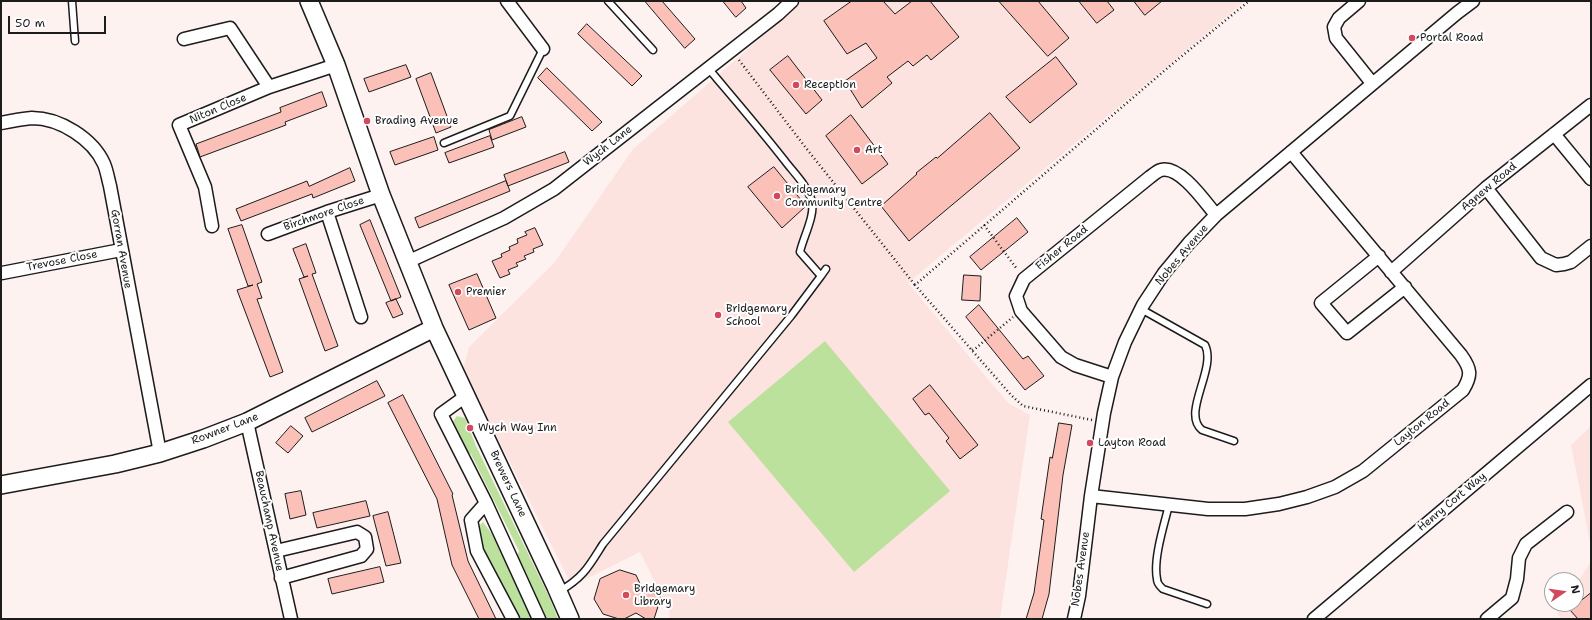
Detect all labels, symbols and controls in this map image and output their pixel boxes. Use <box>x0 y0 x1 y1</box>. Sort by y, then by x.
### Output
scale bar <box>10 8 108 34</box>
text: 50 m <box>15 15 45 31</box>
place label: Portal Road <box>1420 31 1483 45</box>
marker: Portal Road <box>1407 33 1417 43</box>
place label: Reception <box>804 78 856 92</box>
marker: Reception <box>791 80 801 90</box>
street label: Niton Close <box>187 91 249 127</box>
place label: Brading Avenue <box>375 114 458 128</box>
marker: Brading Avenue <box>362 116 372 126</box>
street label: Wych Lane <box>581 123 635 169</box>
place label: Art <box>865 143 883 157</box>
marker: Art <box>852 145 862 155</box>
street label: Agnew Road <box>1459 160 1519 214</box>
place label: Bridgemary Community Centre <box>785 183 882 209</box>
marker: Bridgemary Community Centre <box>772 191 782 201</box>
street label: Birchmore Close <box>282 194 366 234</box>
street label: Gorran Avenue <box>108 208 134 290</box>
street label: Nobes Avenue <box>1153 222 1211 288</box>
street label: Fisher Road <box>1033 223 1091 273</box>
street label: Trevose Close <box>25 248 99 274</box>
place label: Premier <box>466 285 506 299</box>
marker: Premier <box>453 287 463 297</box>
place label: Bridgemary School <box>726 302 787 328</box>
marker: Bridgemary School <box>713 310 723 320</box>
street label: Layton Road <box>1391 396 1453 450</box>
street label: Rowner Lane <box>190 410 260 448</box>
place label: Wych Way Inn <box>478 421 557 435</box>
marker: Wych Way Inn <box>465 423 475 433</box>
place label: Layton Road <box>1098 436 1166 450</box>
marker: Layton Road <box>1085 438 1095 448</box>
street label: Brewers Lane <box>487 449 529 519</box>
street label: Beauchamp Avenue <box>252 469 286 573</box>
street label: Henry Cort Way <box>1415 470 1489 534</box>
street label: Nobes Avenue <box>1069 531 1093 607</box>
north arrow <box>1544 572 1584 612</box>
place label: Bridgemary Library <box>634 582 695 608</box>
text: N <box>1567 583 1583 595</box>
marker: Bridgemary Library <box>621 590 631 600</box>

